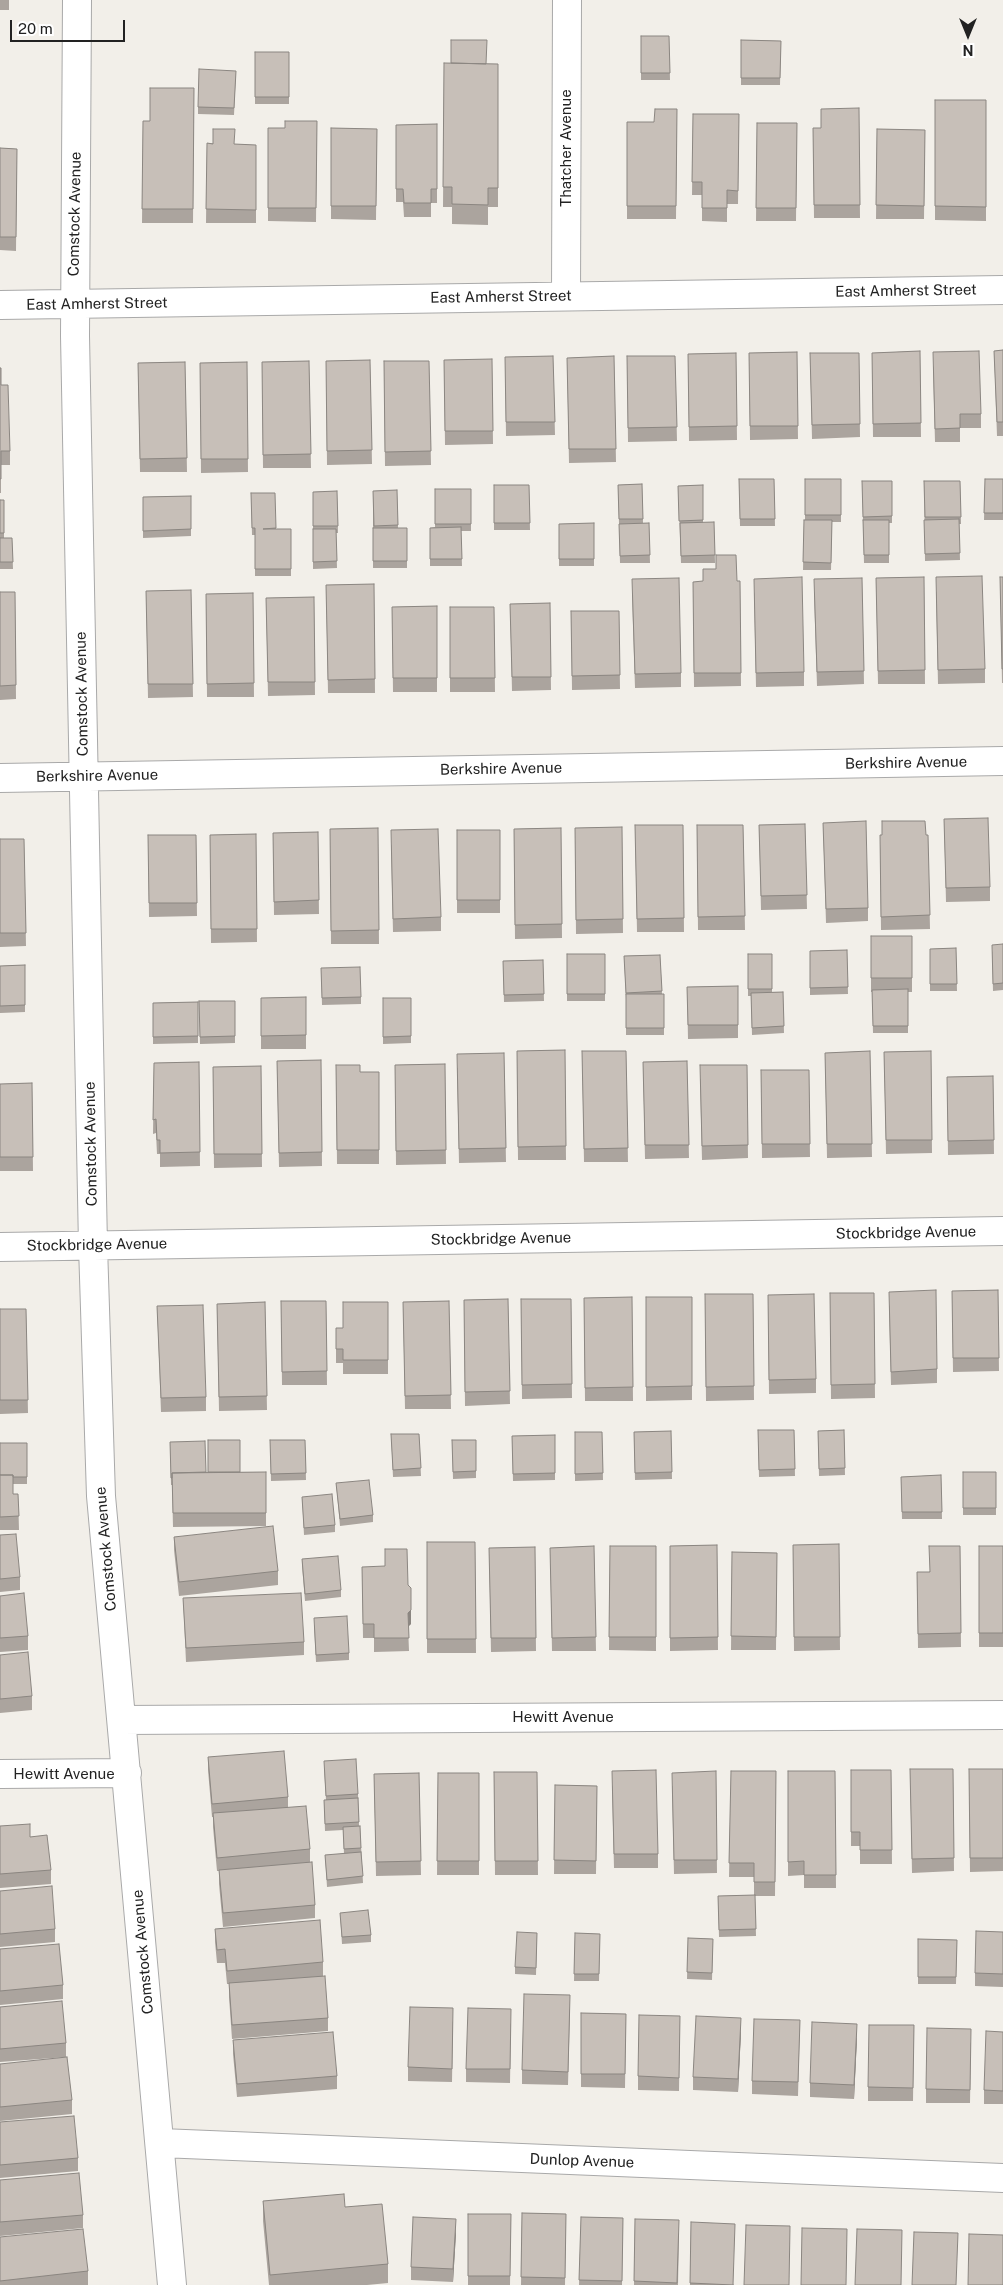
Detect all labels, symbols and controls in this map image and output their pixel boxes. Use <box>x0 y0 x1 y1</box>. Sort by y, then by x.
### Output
scale bar <box>12 10 128 42</box>
north arrow <box>943 10 993 60</box>
text: 20 m <box>18 20 53 37</box>
text: N <box>963 42 973 58</box>
street label: Thatcher Avenue <box>557 89 575 207</box>
street label: Comstock Avenue <box>65 151 85 277</box>
street label: East Amherst Street <box>835 281 977 301</box>
street label: East Amherst Street <box>430 287 572 307</box>
street label: East Amherst Street <box>26 294 168 314</box>
street label: Comstock Avenue <box>72 631 92 757</box>
street label: Berkshire Avenue <box>845 753 967 773</box>
street label: Berkshire Avenue <box>440 759 562 779</box>
street label: Berkshire Avenue <box>36 766 158 786</box>
street label: Comstock Avenue <box>81 1081 101 1207</box>
street label: Stockbridge Avenue <box>836 1223 976 1243</box>
street label: Stockbridge Avenue <box>431 1229 571 1249</box>
street label: Stockbridge Avenue <box>27 1235 167 1255</box>
street label: Comstock Avenue <box>92 1486 120 1612</box>
street label: Hewitt Avenue <box>512 1708 614 1726</box>
street label: Hewitt Avenue <box>13 1765 115 1783</box>
street label: Comstock Avenue <box>129 1889 157 2015</box>
street label: Dunlop Avenue <box>529 2150 635 2172</box>

